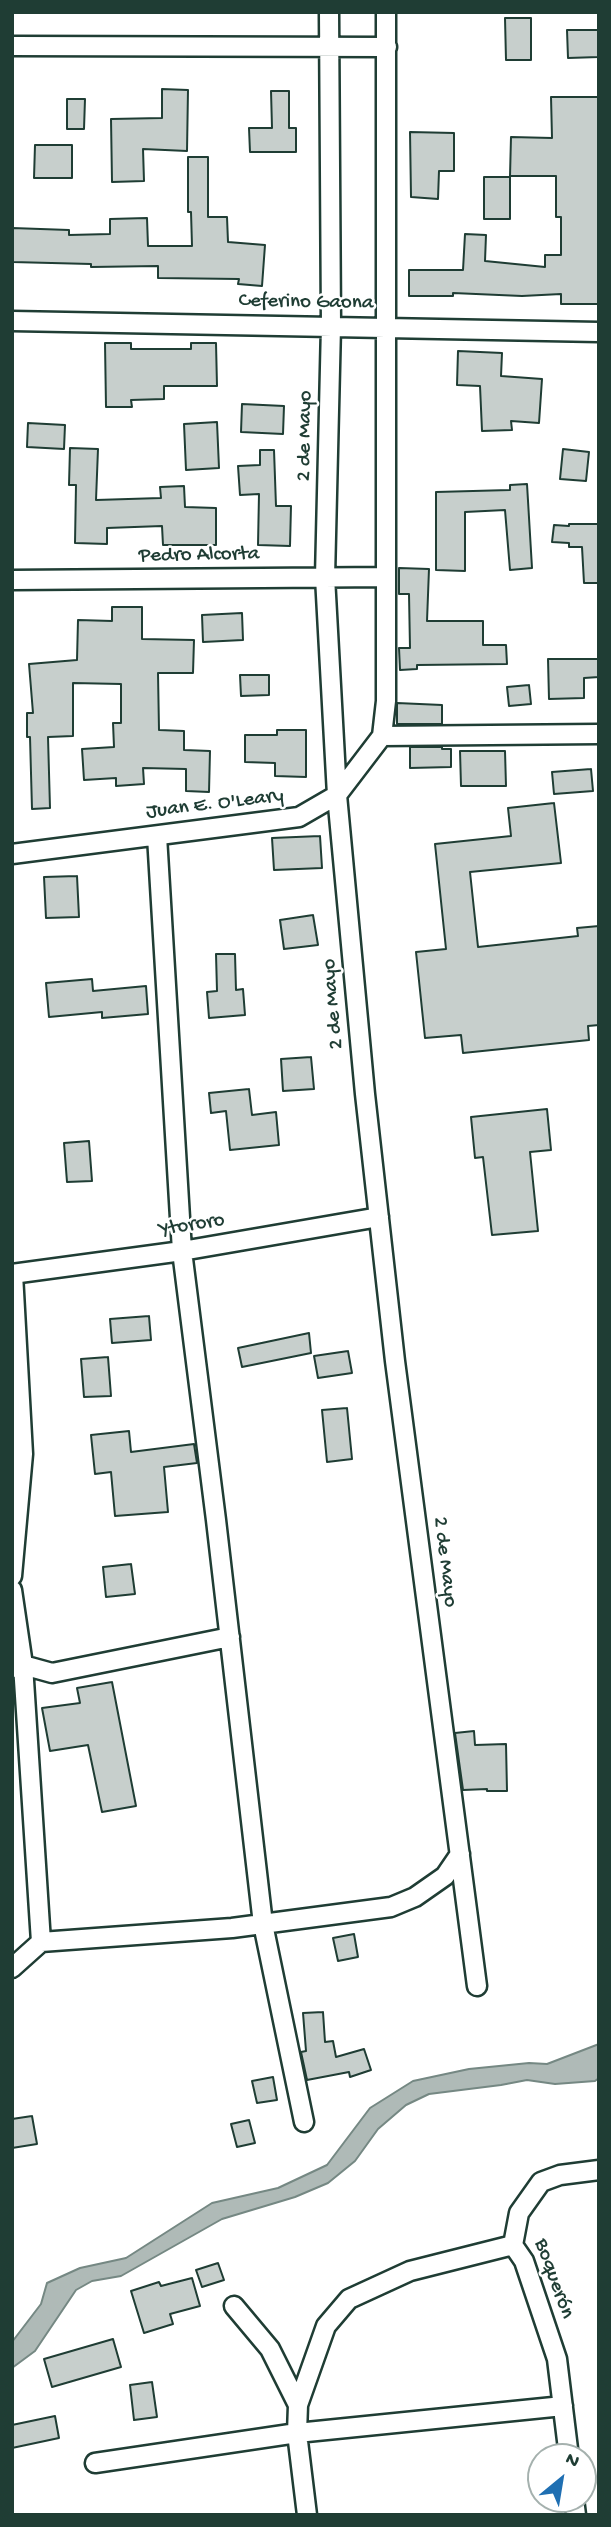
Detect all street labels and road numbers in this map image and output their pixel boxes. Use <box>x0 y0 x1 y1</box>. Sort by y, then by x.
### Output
street label: Ceferino Gaona <box>238 289 374 317</box>
street label: 2 de Mayo <box>293 390 319 482</box>
street label: Pedro Alcorta <box>138 542 260 570</box>
street label: Juan E. O'Leary <box>145 784 285 826</box>
street label: 2 de Mayo <box>317 958 351 1050</box>
street label: Ytororo <box>157 1208 227 1244</box>
street label: 2 de Mayo <box>426 1515 462 1609</box>
street label: Boquerón <box>527 2236 579 2322</box>

